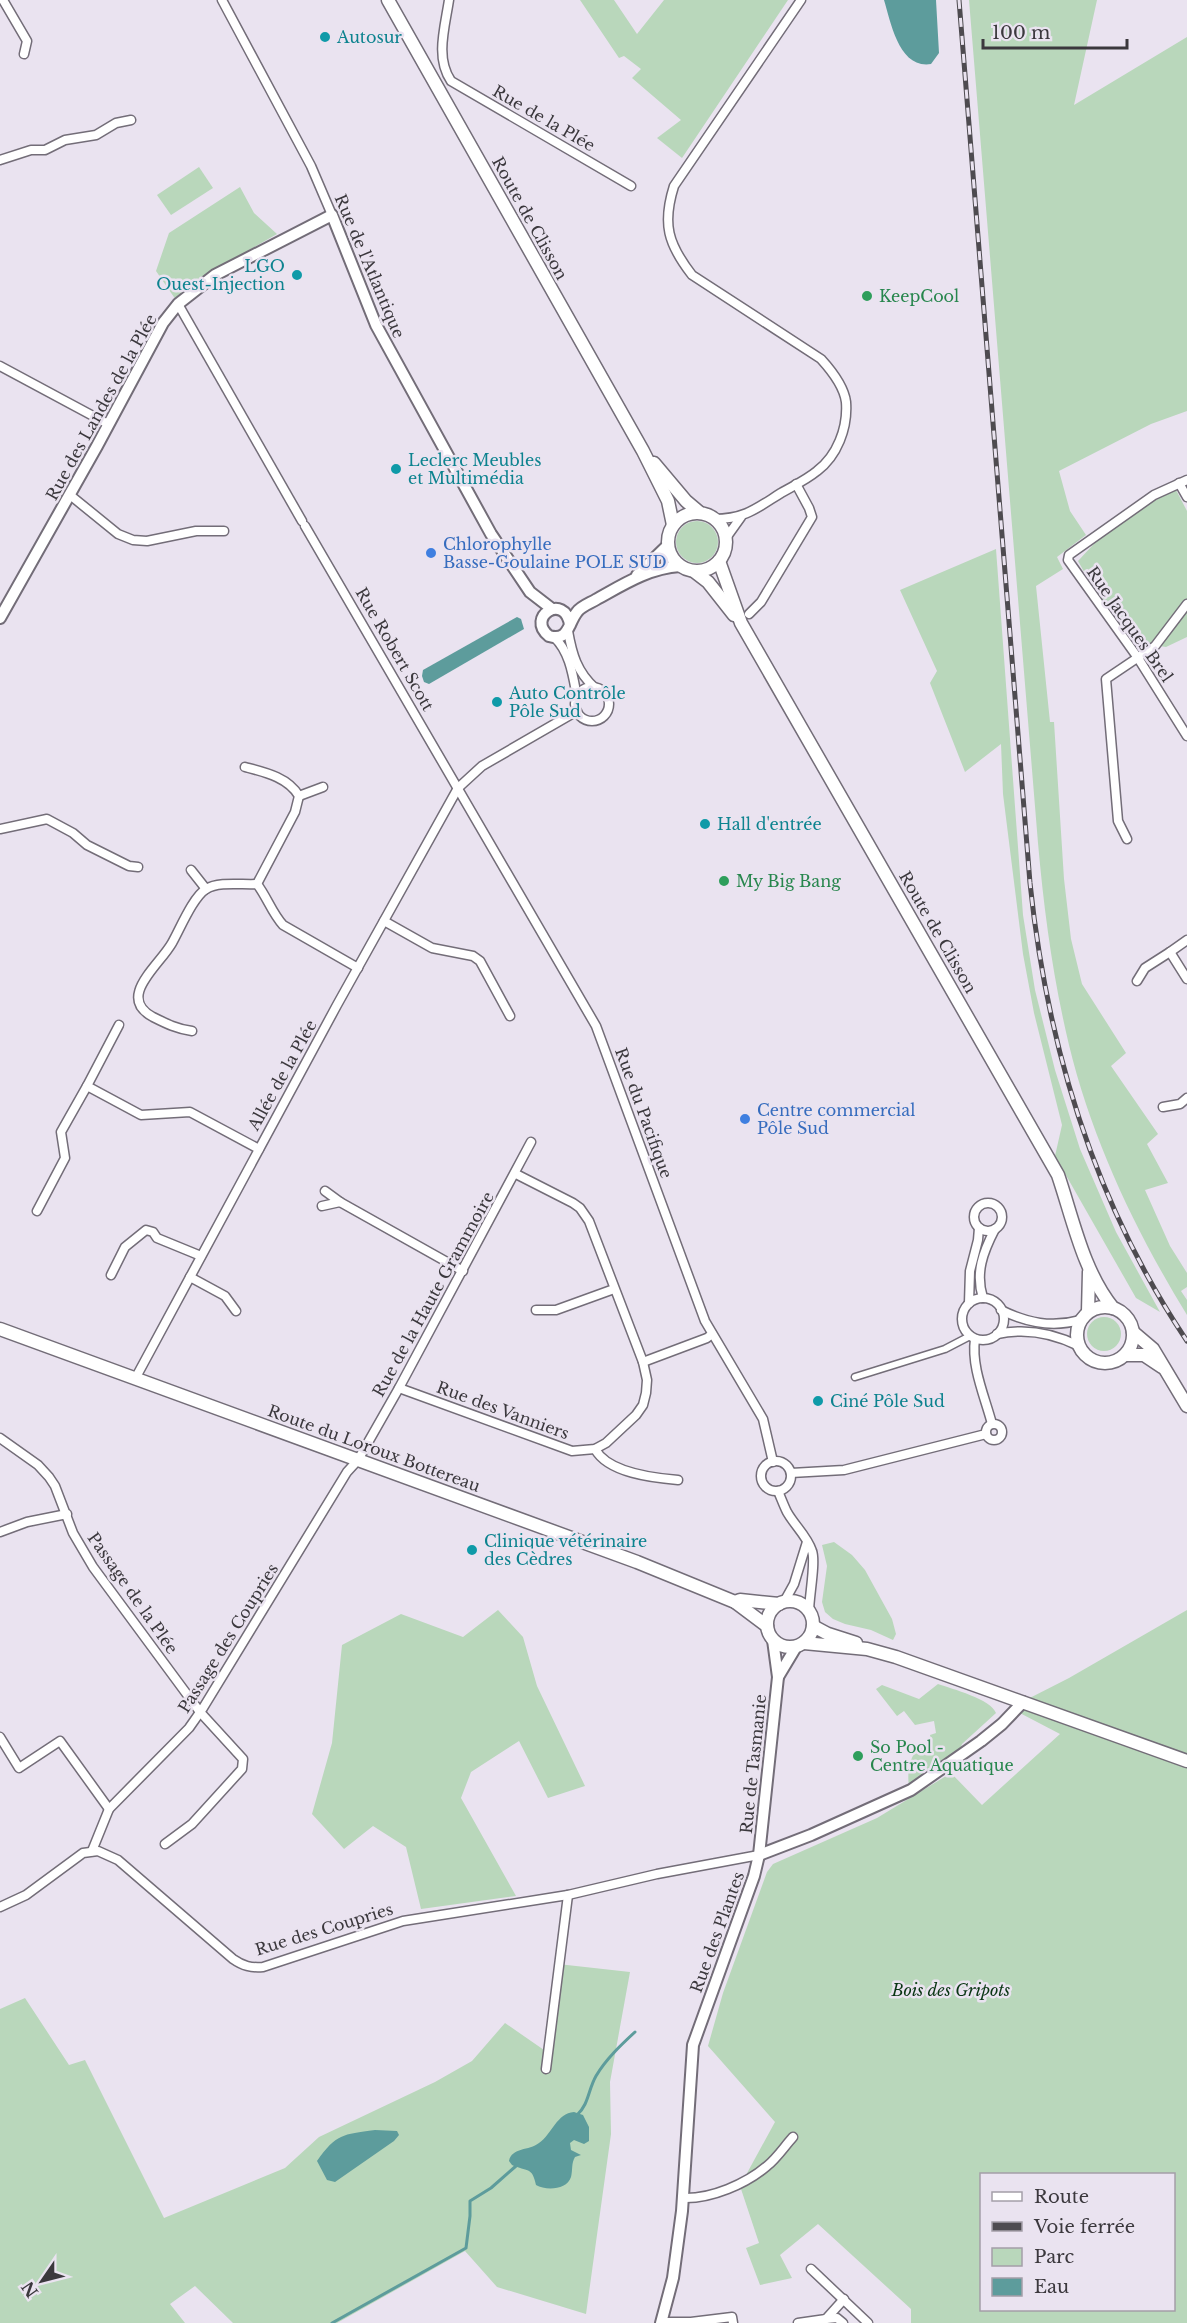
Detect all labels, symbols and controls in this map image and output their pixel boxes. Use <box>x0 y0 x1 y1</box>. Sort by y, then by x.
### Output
scale bar <box>983 12 1127 50</box>
text: 100 m <box>992 22 1050 44</box>
place label: Autosur <box>336 27 402 47</box>
marker: Autosur <box>318 30 332 44</box>
street label: Rue de la Plée <box>489 81 599 155</box>
street label: Route de Clisson <box>488 153 572 283</box>
street label: Rue de l'Atlantique <box>331 191 409 341</box>
place label: LGO Ouest-Injection <box>156 256 285 294</box>
marker: LGO Ouest-Injection <box>290 268 304 282</box>
place label: KeepCool <box>879 286 959 306</box>
marker: KeepCool <box>860 289 874 303</box>
street label: Rue des Landes de la Plée <box>41 310 161 504</box>
place label: Leclerc Meubles et Multimédia <box>408 450 541 488</box>
marker: Leclerc Meubles et Multimédia <box>389 462 403 476</box>
place label: Chlorophylle Basse-Goulaine POLE SUD <box>443 534 667 572</box>
marker: Chlorophylle Basse-Goulaine POLE SUD <box>424 546 438 560</box>
street label: Rue Jacques Brel <box>1083 562 1177 686</box>
street label: Rue Robert Scott <box>351 584 439 714</box>
place label: Auto Contrôle Pôle Sud <box>508 683 626 721</box>
marker: Auto Contrôle Pôle Sud <box>490 695 504 709</box>
place label: Hall d'entrée <box>717 814 822 834</box>
marker: Hall d'entrée <box>698 817 712 831</box>
street label: Route de Clisson <box>895 867 981 997</box>
place label: My Big Bang <box>736 871 841 891</box>
marker: My Big Bang <box>717 874 731 888</box>
street label: Allée de la Plée <box>243 1016 321 1135</box>
street label: Rue du Pacifique <box>611 1045 677 1181</box>
place label: Centre commercial Pôle Sud <box>757 1100 915 1138</box>
marker: Centre commercial Pôle Sud <box>738 1112 752 1126</box>
street label: Rue de la Haute Grammoire <box>368 1188 498 1400</box>
street label: Rue des Vanniers <box>434 1377 572 1443</box>
place label: Ciné Pôle Sud <box>830 1391 945 1411</box>
marker: Ciné Pôle Sud <box>811 1394 825 1408</box>
street label: Route du Loroux Bottereau <box>265 1400 483 1496</box>
street label: Passage de la Plée <box>84 1528 182 1658</box>
place label: Clinique vétérinaire des Cèdres <box>484 1531 647 1569</box>
marker: Clinique vétérinaire des Cèdres <box>465 1543 479 1557</box>
street label: Passage des Coupries <box>174 1560 282 1716</box>
street label: Rue de Tasmanie <box>736 1693 770 1835</box>
place label: So Pool - Centre Aquatique <box>870 1737 1014 1775</box>
marker: So Pool - Centre Aquatique <box>851 1749 865 1763</box>
street label: Rue des Plantes <box>686 1869 748 1995</box>
street label: Rue des Coupries <box>253 1898 395 1960</box>
park label: Bois des Gripots <box>891 1980 1010 2000</box>
legend <box>980 2173 1175 2311</box>
text: Route <box>1034 2186 1089 2208</box>
text: Voie ferrée <box>1033 2216 1135 2238</box>
text: Parc <box>1034 2246 1075 2268</box>
north arrow <box>12 2251 72 2311</box>
text: Eau <box>1034 2276 1069 2298</box>
text: N <box>17 2278 42 2302</box>

